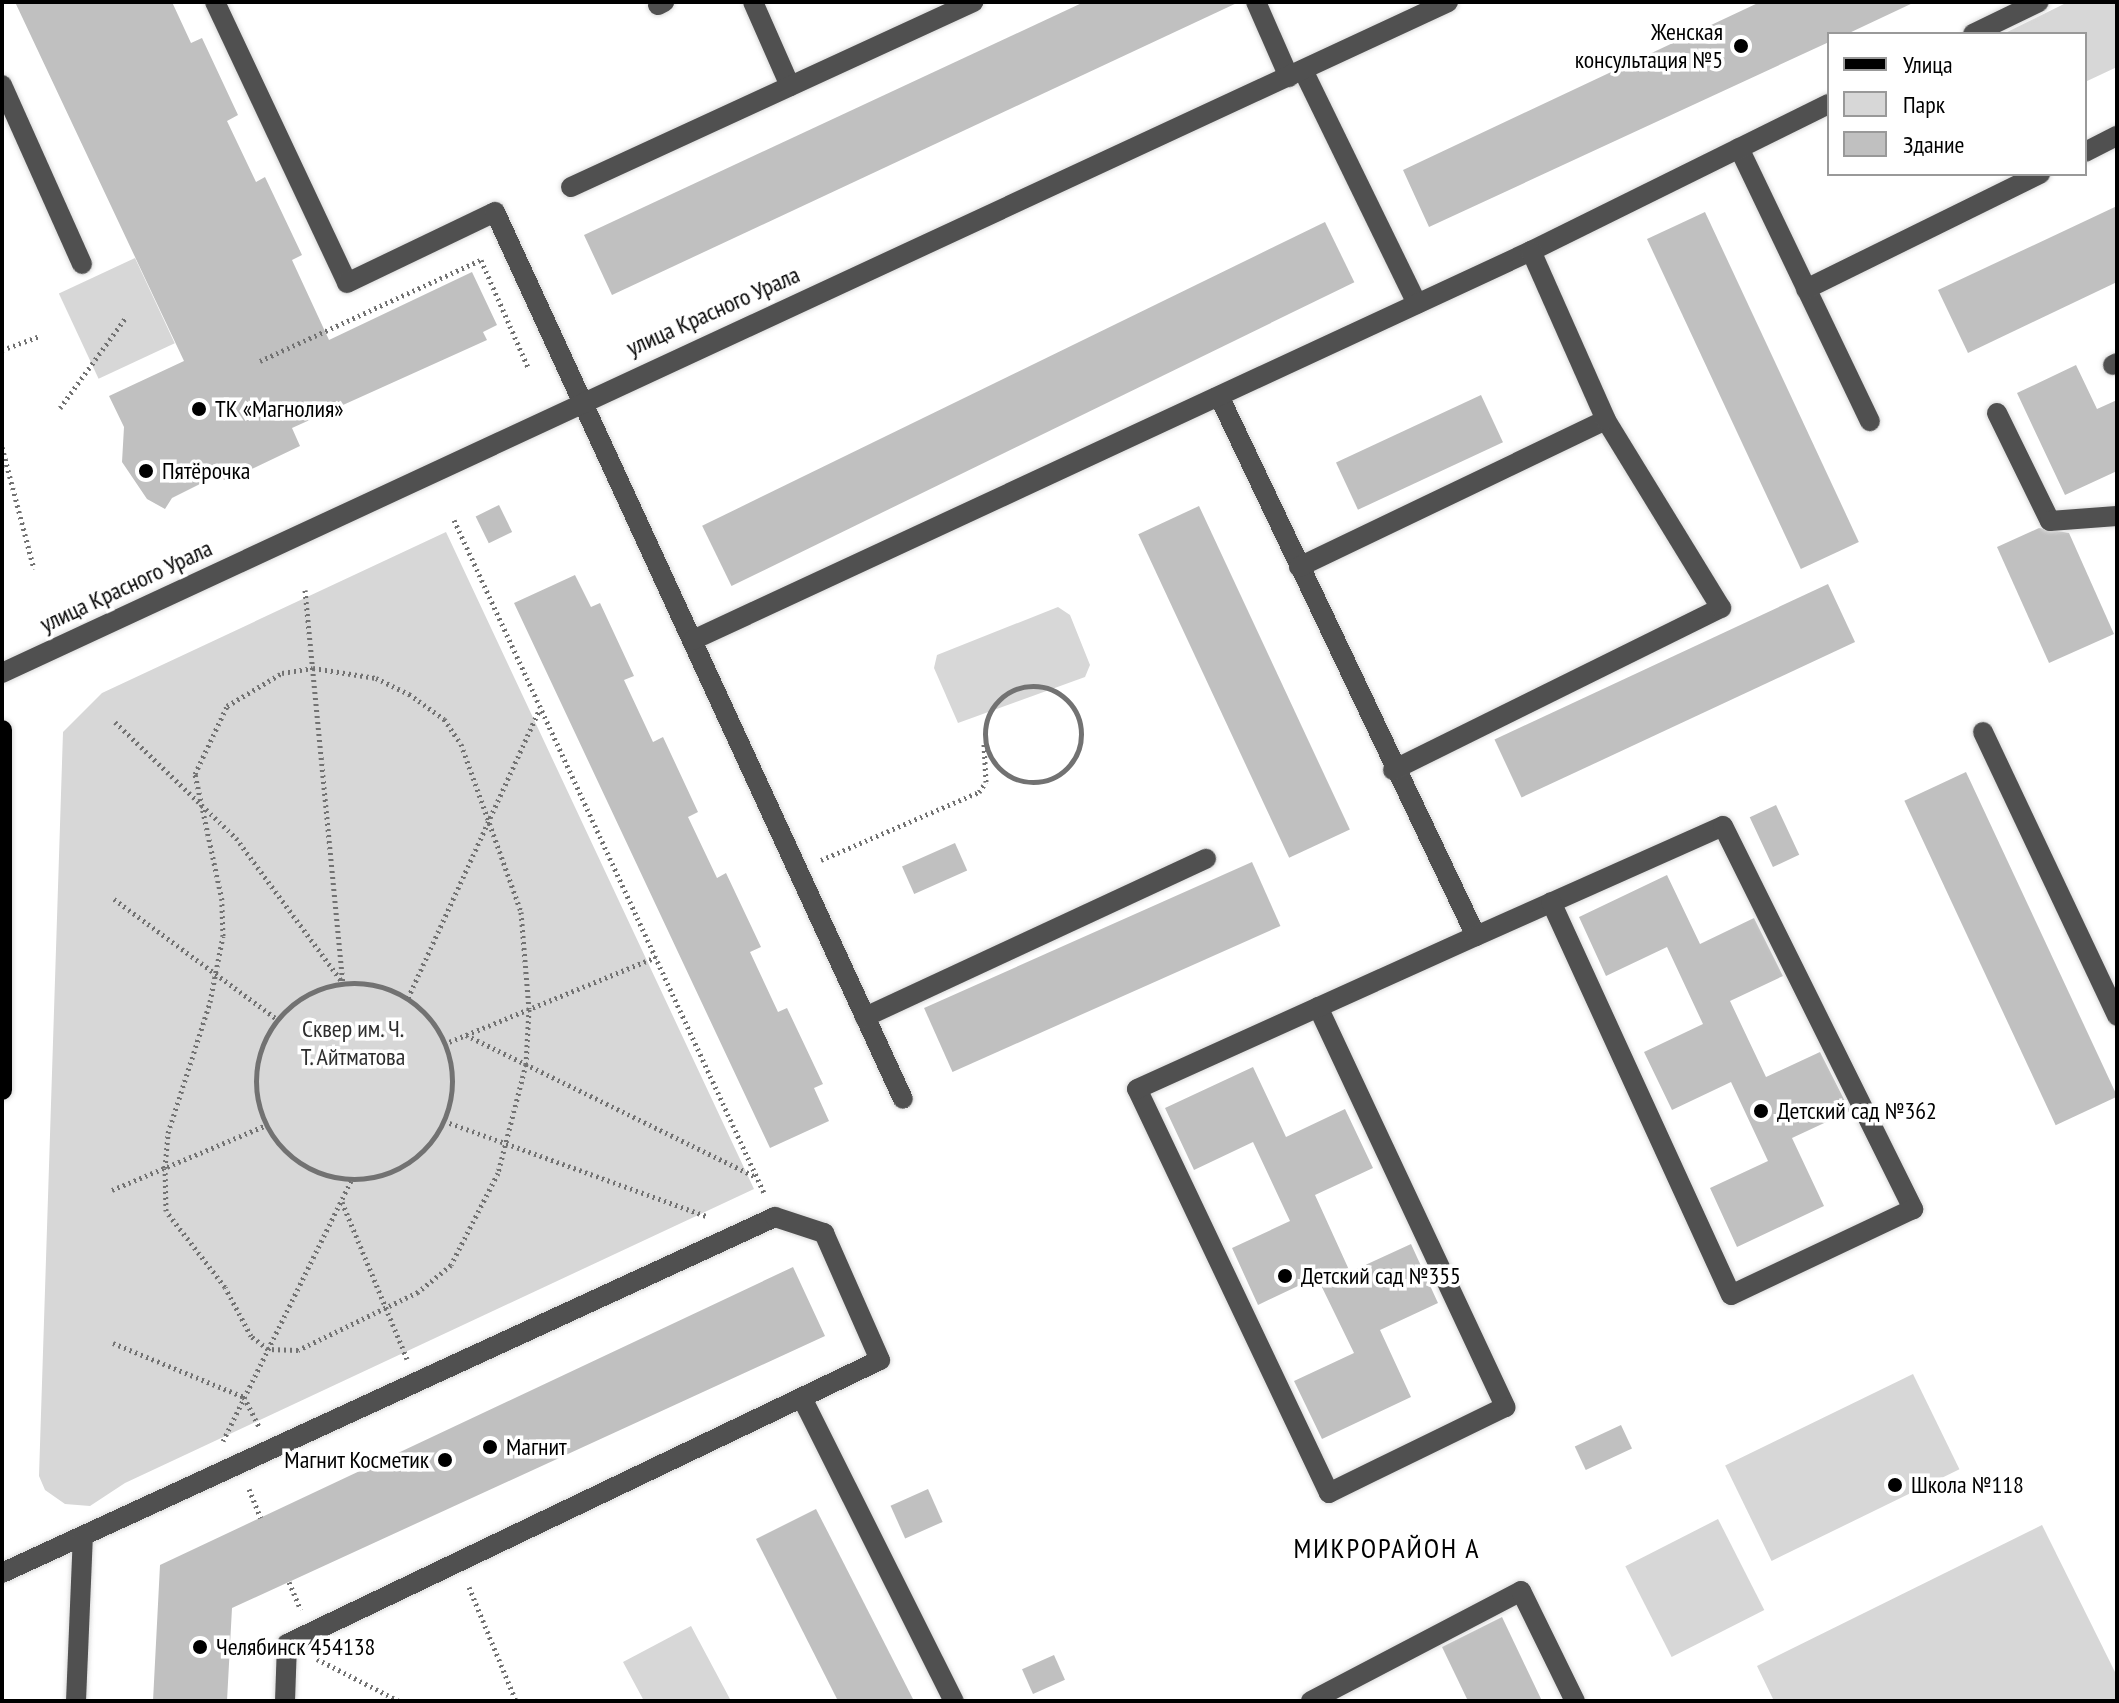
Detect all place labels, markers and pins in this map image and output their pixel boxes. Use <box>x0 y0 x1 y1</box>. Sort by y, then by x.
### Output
place label: Женская консультация №5 <box>1575 18 1723 74</box>
marker: Женская консультация №5 <box>1730 35 1752 57</box>
place label: ТК «Магнолия» <box>215 395 344 423</box>
marker: ТК «Магнолия» <box>190 400 208 418</box>
place label: Пятёрочка <box>162 457 250 485</box>
marker: Пятёрочка <box>137 462 155 480</box>
place label: Детский сад №362 <box>1777 1097 1937 1125</box>
marker: Детский сад №362 <box>1752 1102 1770 1120</box>
place label: Детский сад №355 <box>1301 1262 1461 1290</box>
marker: Детский сад №355 <box>1276 1267 1294 1285</box>
place label: Магнит <box>506 1433 567 1461</box>
marker: Магнит <box>481 1438 499 1456</box>
place label: Магнит Косметик <box>284 1446 429 1474</box>
marker: Магнит Косметик <box>436 1451 454 1469</box>
place label: Школа №118 <box>1911 1471 2024 1499</box>
marker: Школа №118 <box>1886 1476 1904 1494</box>
place label: Челябинск 454138 <box>216 1633 375 1661</box>
marker: Челябинск 454138 <box>191 1638 209 1656</box>

